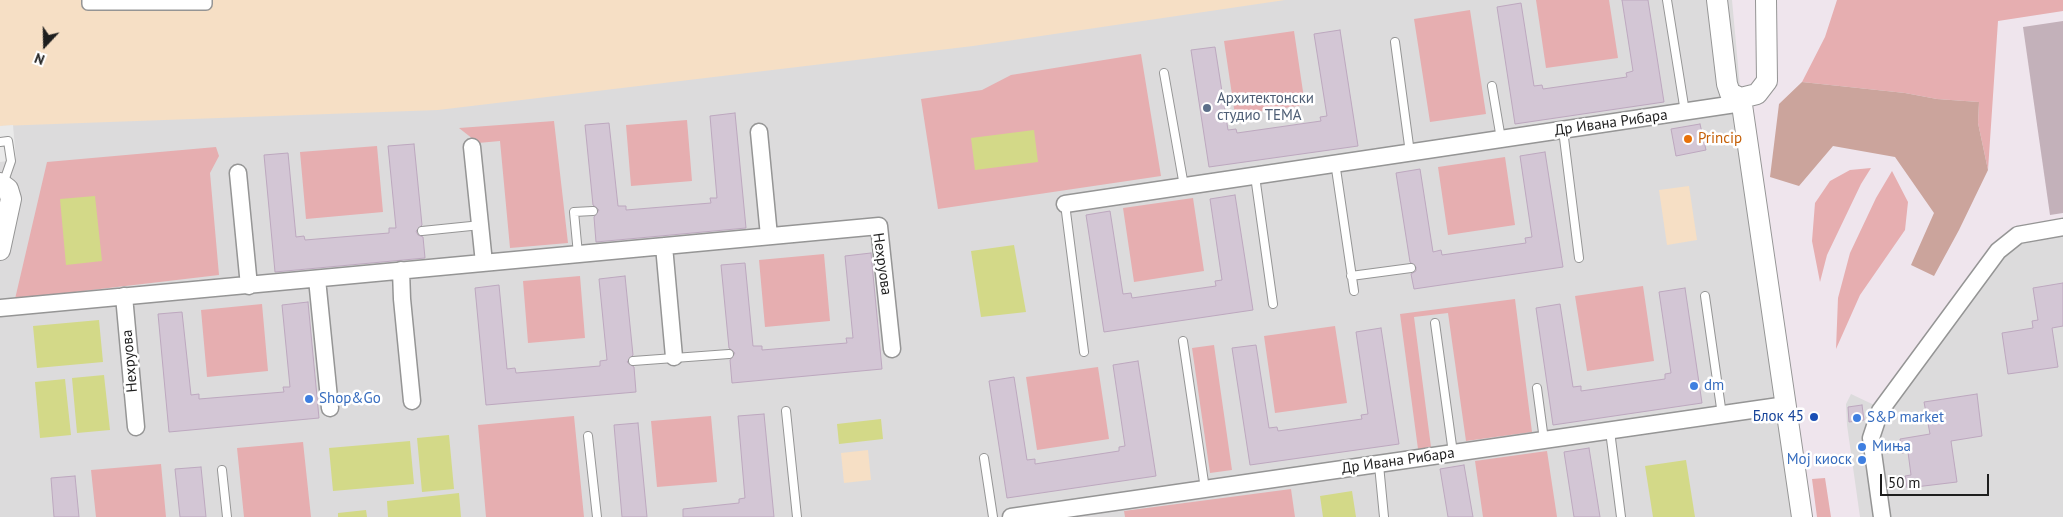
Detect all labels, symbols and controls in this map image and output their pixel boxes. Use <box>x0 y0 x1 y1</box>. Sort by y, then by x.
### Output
north arrow <box>20 20 70 70</box>
text: N <box>32 49 47 69</box>
place label: Архитектонски студио ТЕМА <box>1217 90 1314 125</box>
marker: Архитектонски студио ТЕМА <box>1201 102 1213 114</box>
street label: Др Ивана Рибара <box>1553 106 1669 140</box>
place label: Princip <box>1698 130 1742 148</box>
marker: Princip <box>1682 133 1694 145</box>
street label: Нехруова <box>869 232 895 296</box>
street label: Нехруова <box>118 329 142 393</box>
place label: dm <box>1704 377 1724 395</box>
marker: dm <box>1688 380 1700 392</box>
place label: Shop&Go <box>319 390 381 408</box>
marker: Shop&Go <box>303 393 315 405</box>
place label: Блок 45 <box>1753 408 1804 426</box>
place label: S&P market <box>1867 409 1944 427</box>
marker: Блок 45 <box>1808 411 1820 423</box>
marker: S&P market <box>1851 412 1863 424</box>
place label: Миња <box>1872 438 1911 456</box>
marker: Миња <box>1856 441 1868 453</box>
street label: Др Ивана Рибара <box>1340 444 1456 478</box>
place label: Мој киоск <box>1787 451 1852 469</box>
marker: Мој киоск <box>1856 454 1868 466</box>
scale bar <box>1883 464 1992 496</box>
text: 50 m <box>1888 473 1921 492</box>

